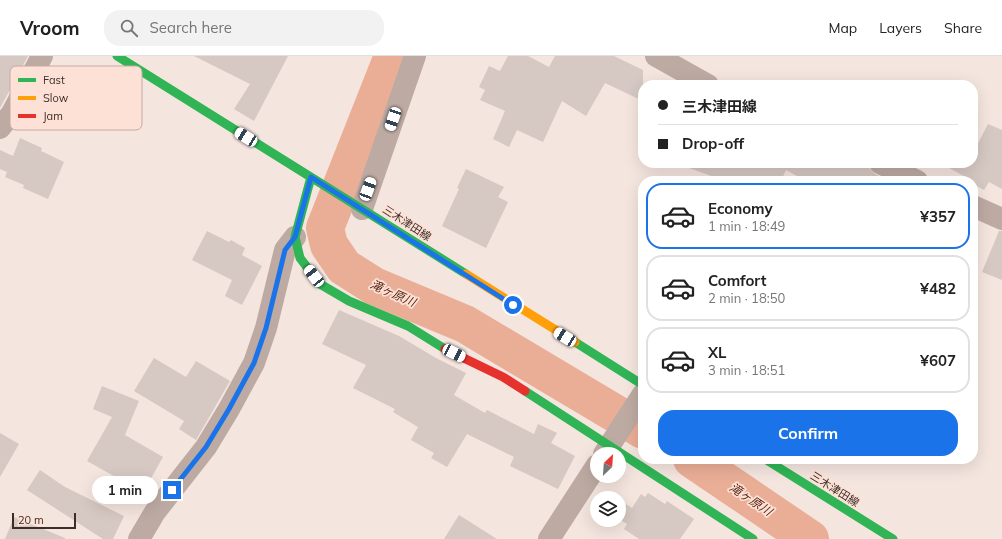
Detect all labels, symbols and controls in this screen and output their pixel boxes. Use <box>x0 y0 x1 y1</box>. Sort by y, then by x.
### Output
search box <box>104 10 384 46</box>
text: Vroom <box>20 16 80 40</box>
icon: search <box>118 17 140 39</box>
text: Search here <box>150 18 232 37</box>
text: Map <box>828 19 857 37</box>
text: Layers <box>879 19 922 37</box>
text: Share <box>944 19 982 37</box>
legend <box>10 66 142 130</box>
text: Fast <box>43 73 65 87</box>
text: Slow <box>43 91 69 105</box>
text: 三木津田線 <box>682 97 757 116</box>
car <box>383 106 403 132</box>
text: Jam <box>43 109 63 123</box>
car <box>233 126 259 148</box>
text: Drop-off <box>682 134 744 153</box>
car <box>358 176 378 202</box>
icon: car <box>660 198 696 234</box>
text: Economy <box>708 199 773 218</box>
street label: 三木津田線 <box>380 202 434 244</box>
text: ¥357 <box>920 207 956 226</box>
text: 1 min · 18:49 <box>708 218 785 234</box>
car <box>302 263 326 289</box>
icon: car <box>660 270 696 306</box>
text: Comfort <box>708 271 766 290</box>
water label: 滝ヶ原川 <box>368 276 420 310</box>
text: ¥482 <box>920 279 956 298</box>
text: 2 min · 18:50 <box>708 290 785 306</box>
route start <box>504 296 522 314</box>
car <box>552 326 578 348</box>
car <box>441 342 467 364</box>
icon: car <box>660 342 696 378</box>
text: XL <box>708 343 726 362</box>
text: ¥607 <box>920 351 956 370</box>
text: 3 min · 18:51 <box>708 362 785 378</box>
button: Confirm <box>658 410 958 456</box>
north arrow <box>590 447 626 483</box>
map controls <box>590 447 626 527</box>
street label: 三木津田線 <box>808 468 862 510</box>
callout: 1 min <box>92 476 158 504</box>
water label: 滝ヶ原川 <box>727 479 777 520</box>
route end <box>163 481 181 499</box>
text: 1 min <box>108 482 142 498</box>
button: layers <box>590 491 626 527</box>
scale bar <box>12 511 76 530</box>
text: 20 m <box>18 513 44 527</box>

